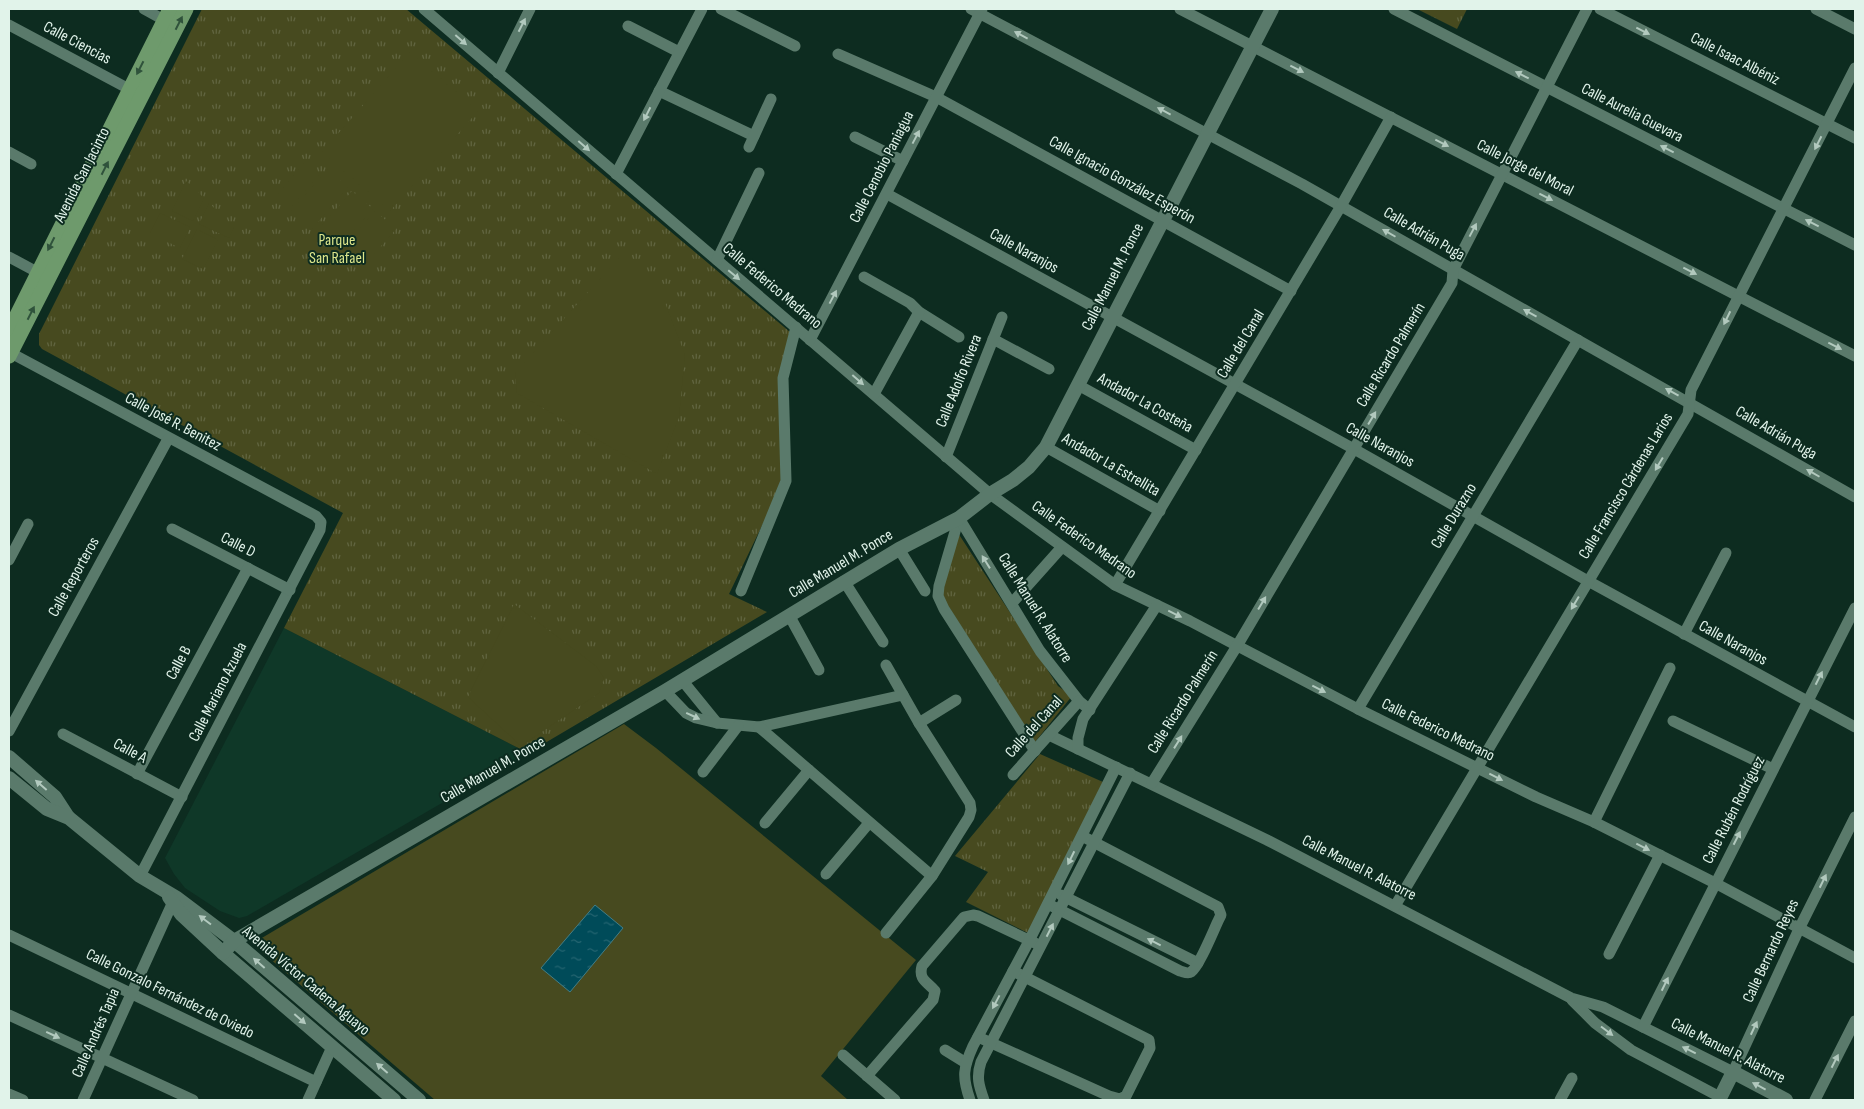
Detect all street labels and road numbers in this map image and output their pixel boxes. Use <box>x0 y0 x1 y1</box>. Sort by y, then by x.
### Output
street label: Calle Ciencias <box>40 17 114 69</box>
street label: Calle Isaac Albéniz <box>1687 28 1783 90</box>
street label: Calle Aurelia Guevara <box>1578 79 1686 147</box>
street label: Calle Cenobio Paniagua <box>846 108 918 226</box>
street label: Avenida San Jacinto <box>49 124 114 227</box>
street label: Calle Ignacio González Esperón <box>1046 132 1198 228</box>
street label: Calle Jorge del Moral <box>1473 135 1577 201</box>
street label: Calle Adrián Puga <box>1380 203 1468 265</box>
street label: Calle Manuel M. Ponce <box>1078 220 1148 334</box>
street label: Calle Naranjos <box>986 224 1062 278</box>
street label: Calle Federico Medrano <box>719 239 825 333</box>
street label: Calle Ricardo Palmerín <box>1352 299 1430 411</box>
street label: Calle del Canal <box>1213 306 1269 382</box>
street label: Calle Adolfo Rivera <box>932 332 986 430</box>
street label: Andador La Costeña <box>1093 368 1196 437</box>
street label: Calle José R. Benitez <box>122 389 225 456</box>
street label: Calle Adrián Puga <box>1732 402 1820 464</box>
street label: Calle Francisco Cárdenas Larios <box>1575 409 1677 562</box>
street label: Calle Naranjos <box>1342 418 1418 472</box>
street label: Andador La Estrellita <box>1058 429 1163 501</box>
street label: Calle Durazno <box>1427 480 1481 552</box>
street label: Calle Federico Medrano <box>1028 497 1140 583</box>
street label: Calle Manuel M. Ponce <box>786 526 896 602</box>
street label: Calle D <box>217 528 259 562</box>
street label: Calle Reporteros <box>44 534 104 620</box>
street label: Calle Manuel R. Alatorre <box>994 550 1076 666</box>
street label: Calle Naranjos <box>1695 616 1771 670</box>
street label: Calle Mariano Azuela <box>185 639 251 745</box>
street label: Calle B <box>162 643 196 683</box>
street label: Calle Ricardo Palmerín <box>1144 647 1222 757</box>
street label: Calle del Canal <box>1001 692 1067 762</box>
street label: Calle Federico Medrano <box>1378 694 1498 766</box>
street label: Calle Manuel M. Ponce <box>437 732 549 808</box>
street label: Calle A <box>110 734 150 768</box>
street label: Calle Rubén Rodríguez <box>1699 753 1769 867</box>
street label: Calle Manuel R. Alatorre <box>1299 831 1419 905</box>
street label: Calle Bernardo Reyes <box>1739 896 1803 1006</box>
street label: Avenida Víctor Cadena Aguayo <box>238 921 374 1040</box>
street label: Calle Gonzalo Fernández de Oviedo <box>83 945 257 1043</box>
street label: Calle Andrés Tapia <box>68 985 124 1081</box>
street label: Calle Manuel R. Alatorre <box>1668 1014 1788 1088</box>

